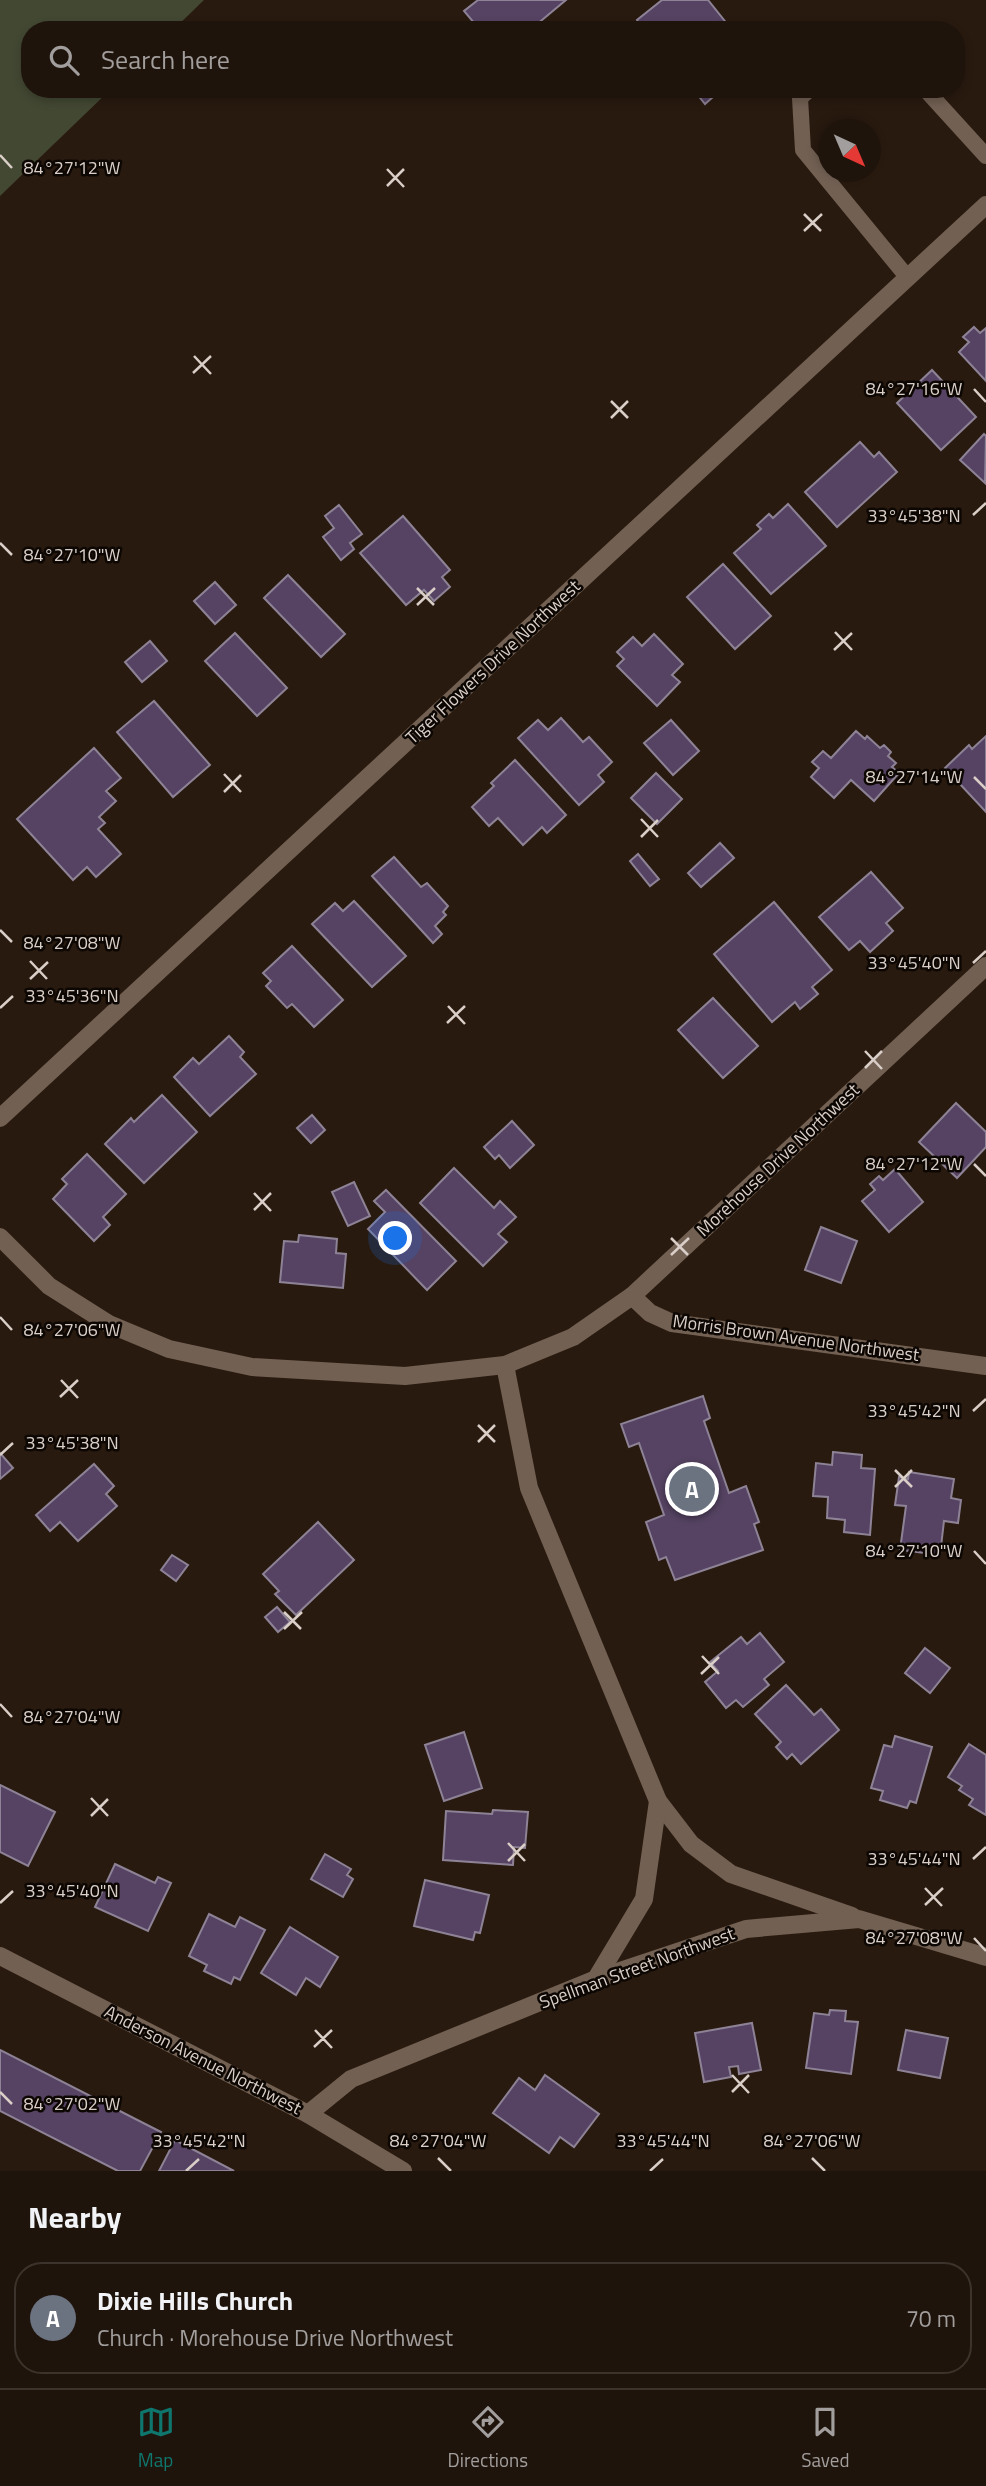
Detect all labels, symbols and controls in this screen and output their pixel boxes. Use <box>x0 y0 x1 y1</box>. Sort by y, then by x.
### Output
search box <box>21 21 965 98</box>
text: Search here <box>101 40 230 79</box>
icon: search <box>45 41 83 79</box>
north arrow <box>818 119 881 182</box>
text: 84°27'12"W <box>24 154 121 181</box>
text: 84°27'16"W <box>866 375 963 402</box>
text: 33°45'38"N <box>867 502 961 529</box>
text: 84°27'10"W <box>24 541 121 568</box>
street label: Tiger Flowers Drive Northwest <box>399 573 587 750</box>
text: 84°27'14"W <box>866 763 963 790</box>
text: 84°27'08"W <box>24 929 121 956</box>
text: 33°45'40"N <box>867 949 961 976</box>
text: 33°45'36"N <box>25 982 119 1009</box>
street label: Morehouse Drive Northwest <box>690 1076 866 1243</box>
text: 84°27'12"W <box>866 1150 963 1177</box>
your location <box>378 1221 412 1255</box>
street label: Morris Brown Avenue Northwest <box>671 1307 922 1368</box>
text: 84°27'06"W <box>24 1316 121 1343</box>
text: 33°45'42"N <box>867 1397 961 1424</box>
text: 33°45'38"N <box>25 1429 119 1456</box>
pin: A <box>669 1463 715 1515</box>
text: 84°27'10"W <box>866 1537 963 1564</box>
text: 84°27'04"W <box>24 1703 121 1730</box>
text: 33°45'44"N <box>867 1845 961 1872</box>
text: 33°45'40"N <box>25 1877 119 1904</box>
street label: Spellman Street Northwest <box>536 1919 739 2015</box>
text: 84°27'08"W <box>866 1924 963 1951</box>
street label: Anderson Avenue Northwest <box>100 1998 307 2121</box>
text: 84°27'02"W <box>24 2090 121 2117</box>
text: 33°45'42"N <box>152 2127 246 2154</box>
text: 84°27'04"W <box>390 2127 487 2154</box>
text: 33°45'44"N <box>616 2127 710 2154</box>
text: 84°27'06"W <box>764 2127 861 2154</box>
text: Nearby <box>28 2194 121 2240</box>
text: Dixie Hills Church <box>97 2281 293 2320</box>
text: A <box>46 2301 60 2336</box>
text: 70 m <box>906 2301 956 2336</box>
text: Church · Morehouse Drive Northwest <box>97 2320 453 2355</box>
tab: Map <box>137 2403 175 2474</box>
tab: Directions <box>448 2403 528 2474</box>
tab: Saved <box>801 2403 849 2474</box>

